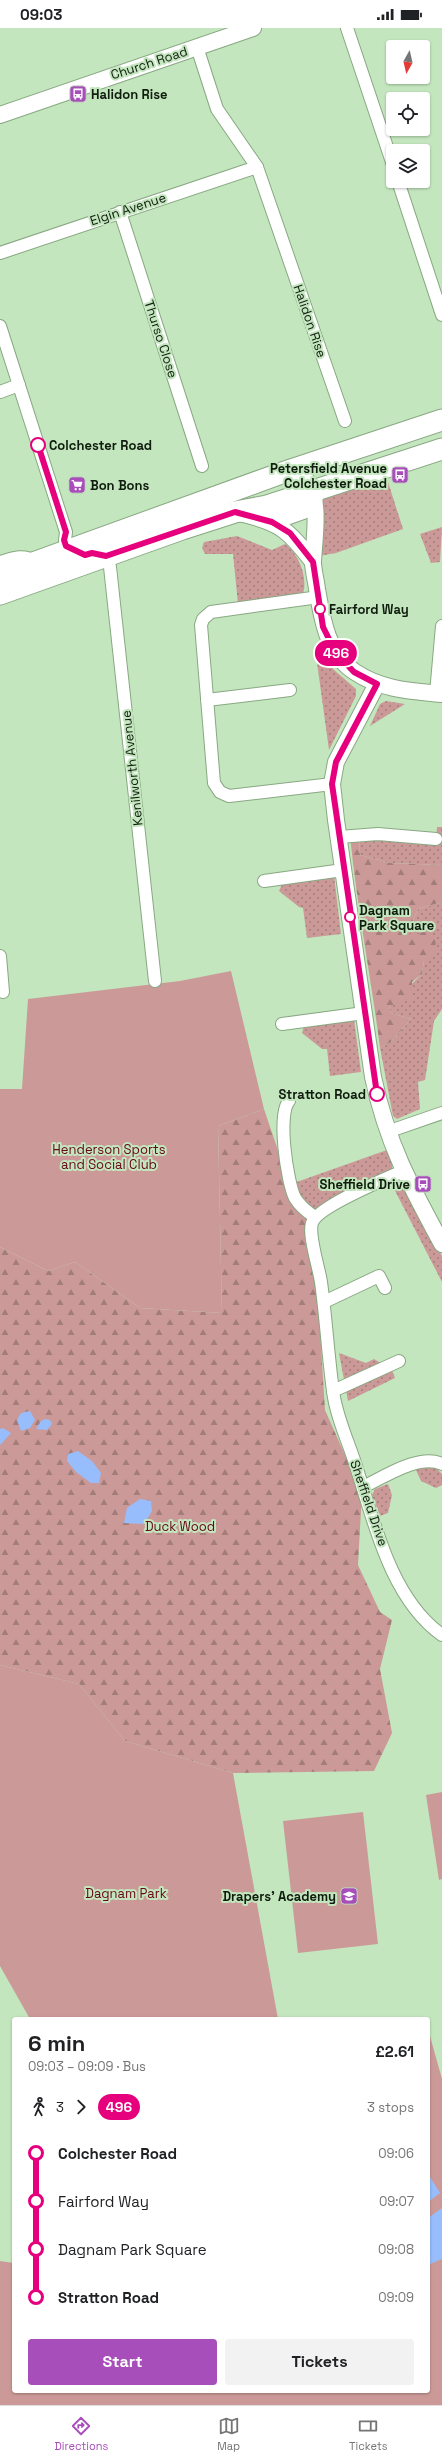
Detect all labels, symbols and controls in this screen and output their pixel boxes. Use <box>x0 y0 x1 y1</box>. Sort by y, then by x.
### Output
text: 09:03 <box>20 5 62 24</box>
north arrow <box>386 40 430 84</box>
map controls <box>386 40 430 188</box>
street label: Church Road <box>108 43 190 83</box>
bus stop icon: Halidon Rise <box>68 84 88 104</box>
place label: Halidon Rise <box>91 86 168 103</box>
button: locate <box>386 92 430 136</box>
button: layers <box>386 144 430 188</box>
street label: Elgin Avenue <box>88 189 168 229</box>
street label: Halidon Rise <box>290 282 330 360</box>
street label: Thurso Close <box>140 298 182 380</box>
marker: Colchester Road <box>30 437 46 453</box>
place label: Colchester Road <box>49 437 152 454</box>
place label: Petersfield Avenue Colchester Road <box>270 460 387 492</box>
bus stop icon: Petersfield Avenue Colchester Road <box>390 465 410 485</box>
supermarket icon: Bon Bons <box>67 475 87 495</box>
place label: Bon Bons <box>90 477 149 494</box>
place label: Fairford Way <box>329 601 409 618</box>
marker: Fairford Way <box>314 603 326 615</box>
line badge: 496 <box>313 640 359 666</box>
text: 496 <box>323 644 349 662</box>
street label: Kenilworth Avenue <box>117 709 147 827</box>
place label: Dagnam Park Square <box>359 902 434 934</box>
marker: Dagnam Park Square <box>344 911 356 923</box>
place label: Stratton Road <box>278 1086 366 1103</box>
marker: Stratton Road <box>369 1086 385 1102</box>
park label: Henderson Sports and Social Club <box>52 1141 166 1173</box>
bus stop icon: Sheffield Drive <box>413 1174 433 1194</box>
place label: Sheffield Drive <box>320 1176 410 1193</box>
street label: Sheffield Drive <box>346 1458 392 1548</box>
park label: Duck Wood <box>145 1518 215 1535</box>
park label: Dagnam Park <box>85 1885 167 1902</box>
school or university icon: Drapers' Academy <box>339 1886 359 1906</box>
place label: Drapers' Academy <box>222 1888 336 1905</box>
text: 6 min <box>28 2029 85 2057</box>
text: £2.61 <box>375 2042 414 2061</box>
text: 09:03 – 09:09 · Bus <box>28 2058 146 2075</box>
icon: walk <box>28 2096 50 2118</box>
icon: forward <box>70 2096 92 2118</box>
text: 496 <box>106 2098 132 2116</box>
text: 3 <box>56 2099 64 2116</box>
text: 3 stops <box>367 2099 414 2116</box>
text: Colchester Road <box>58 2144 177 2163</box>
text: 09:06 <box>378 2145 414 2162</box>
text: Fairford Way <box>58 2192 149 2211</box>
text: 09:07 <box>379 2193 414 2210</box>
text: Dagnam Park Square <box>58 2240 207 2259</box>
text: 09:08 <box>378 2241 414 2258</box>
text: Stratton Road <box>58 2288 159 2307</box>
text: 09:09 <box>378 2289 414 2306</box>
button: Start <box>28 2339 217 2385</box>
button: Tickets <box>225 2339 414 2385</box>
tab: Directions <box>54 2415 108 2453</box>
tab: Map <box>217 2415 240 2453</box>
tab: Tickets <box>349 2415 388 2453</box>

